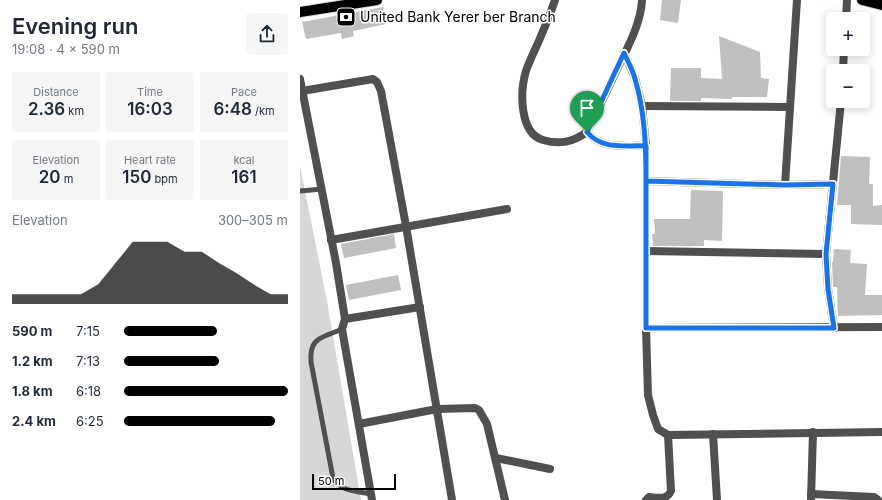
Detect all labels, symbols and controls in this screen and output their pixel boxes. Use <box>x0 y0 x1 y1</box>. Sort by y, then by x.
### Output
bank icon: United Bank Yerer ber Branch <box>335 6 357 28</box>
place label: United Bank Yerer ber Branch <box>360 8 556 25</box>
map controls <box>826 12 870 108</box>
button: + <box>826 12 870 56</box>
text: Evening run <box>12 13 138 39</box>
button: share <box>246 13 288 55</box>
text: 19:08 · 4 × 590 m <box>12 41 120 57</box>
button: − <box>826 64 870 108</box>
text: Distance <box>33 85 79 99</box>
text: Time <box>137 85 163 99</box>
text: Pace <box>231 85 257 99</box>
pin <box>570 91 604 132</box>
icon: arrive <box>576 97 598 119</box>
text: 2.36 <box>28 99 65 119</box>
text: 16:03 <box>127 99 173 119</box>
text: 6:48 <box>213 99 252 119</box>
text: km <box>65 104 84 118</box>
text: /km <box>252 104 275 118</box>
text: Elevation <box>32 153 80 167</box>
text: Heart rate <box>124 153 176 167</box>
text: kcal <box>233 153 255 167</box>
text: 20 <box>39 167 61 187</box>
text: 150 <box>122 167 151 187</box>
text: 161 <box>231 167 257 187</box>
text: m <box>61 172 73 186</box>
text: bpm <box>151 172 178 186</box>
text: Elevation <box>12 212 68 228</box>
text: 300–305 m <box>218 212 288 228</box>
text: 590 m <box>12 323 52 339</box>
text: 7:15 <box>76 323 100 339</box>
text: 1.2 km <box>12 353 53 369</box>
text: 7:13 <box>76 353 100 369</box>
text: 1.8 km <box>12 383 53 399</box>
text: 6:18 <box>76 383 101 399</box>
text: 2.4 km <box>12 413 56 429</box>
text: 6:25 <box>76 413 104 429</box>
scale bar <box>312 472 396 491</box>
text: 50 m <box>318 474 344 488</box>

